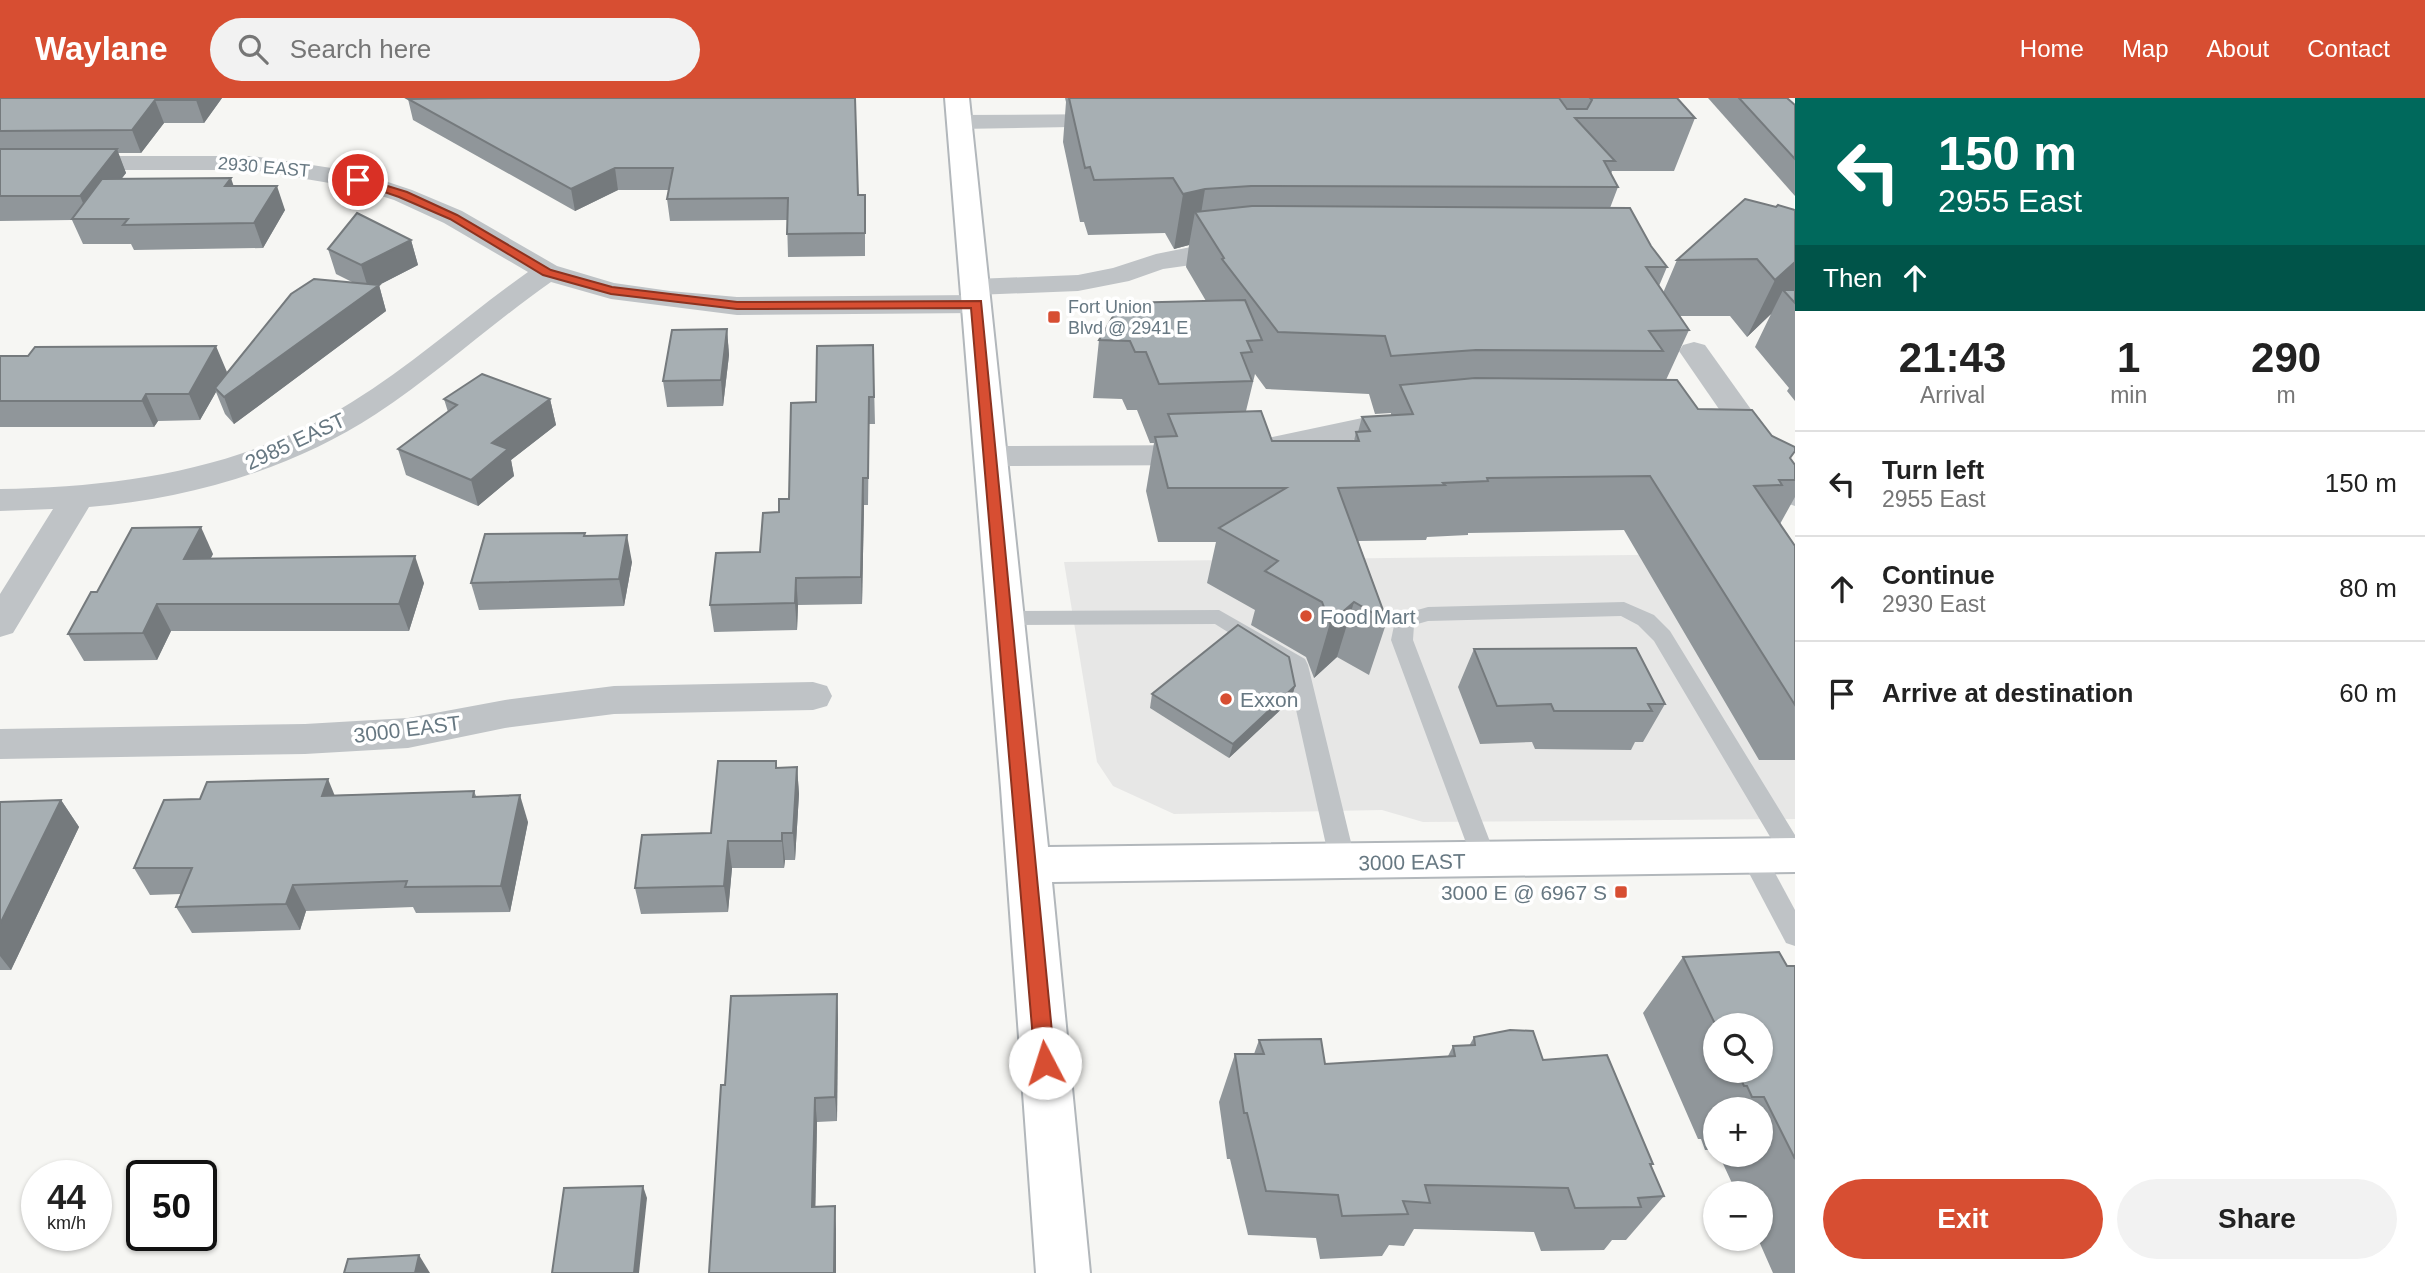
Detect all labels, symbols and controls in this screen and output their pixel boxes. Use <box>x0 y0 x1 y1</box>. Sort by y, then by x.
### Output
search box <box>210 18 700 81</box>
text: Waylane <box>35 30 168 67</box>
icon: search <box>234 30 272 68</box>
text: Search here <box>290 34 431 64</box>
text: Home <box>2020 35 2084 62</box>
text: Map <box>2122 35 2169 62</box>
text: About <box>2207 35 2269 62</box>
text: Contact <box>2307 35 2390 62</box>
icon: left <box>1823 126 1914 217</box>
text: 150 m <box>1938 126 2077 180</box>
pin <box>328 150 388 210</box>
street label: 2930 EAST <box>217 153 311 181</box>
icon: arrive <box>339 161 377 199</box>
text: 2955 East <box>1938 183 2082 219</box>
icon: ahead <box>1896 259 1934 297</box>
text: Then <box>1823 263 1882 293</box>
place label: Fort Union Blvd @ 2941 E <box>1068 297 1188 338</box>
marker: Fort Union Blvd @ 2941 E <box>1046 309 1062 325</box>
text: 21:43 <box>1899 334 2006 381</box>
text: 1 <box>2117 334 2140 381</box>
text: 290 <box>2251 334 2321 381</box>
text: Arrival <box>1920 382 1985 408</box>
text: min <box>2110 382 2147 408</box>
text: m <box>2277 382 2296 408</box>
street label: 2985 EAST <box>241 408 349 474</box>
text: Turn left <box>1882 455 1984 485</box>
icon: left <box>1823 465 1861 503</box>
text: 150 m <box>2325 468 2397 498</box>
text: 2955 East <box>1882 486 1986 512</box>
text: Continue <box>1882 560 1995 590</box>
icon: ahead <box>1823 570 1861 608</box>
text: 80 m <box>2339 573 2397 603</box>
text: 2930 East <box>1882 591 1986 617</box>
place label: Food Mart <box>1320 605 1416 628</box>
marker: Food Mart <box>1298 608 1314 624</box>
icon: arrive <box>1823 675 1861 713</box>
text: Arrive at destination <box>1882 678 2133 708</box>
text: 60 m <box>2339 678 2397 708</box>
place label: Exxon <box>1240 688 1298 711</box>
marker: Exxon <box>1218 691 1234 707</box>
street label: 3000 EAST <box>352 711 462 747</box>
street label: 3000 EAST <box>1358 850 1466 874</box>
place label: 3000 E @ 6967 S <box>1441 881 1607 904</box>
marker: 3000 E @ 6967 S <box>1613 884 1629 900</box>
map controls <box>1703 1013 1773 1251</box>
button: search <box>1703 1013 1773 1083</box>
position arrow <box>1008 1026 1082 1100</box>
button: + <box>1703 1097 1773 1167</box>
speed limit sign: 50 <box>126 1160 217 1251</box>
text: 44 <box>47 1177 86 1216</box>
button: Exit <box>1823 1179 2103 1259</box>
button: Share <box>2117 1179 2397 1259</box>
button: − <box>1703 1181 1773 1251</box>
text: km/h <box>47 1213 86 1233</box>

